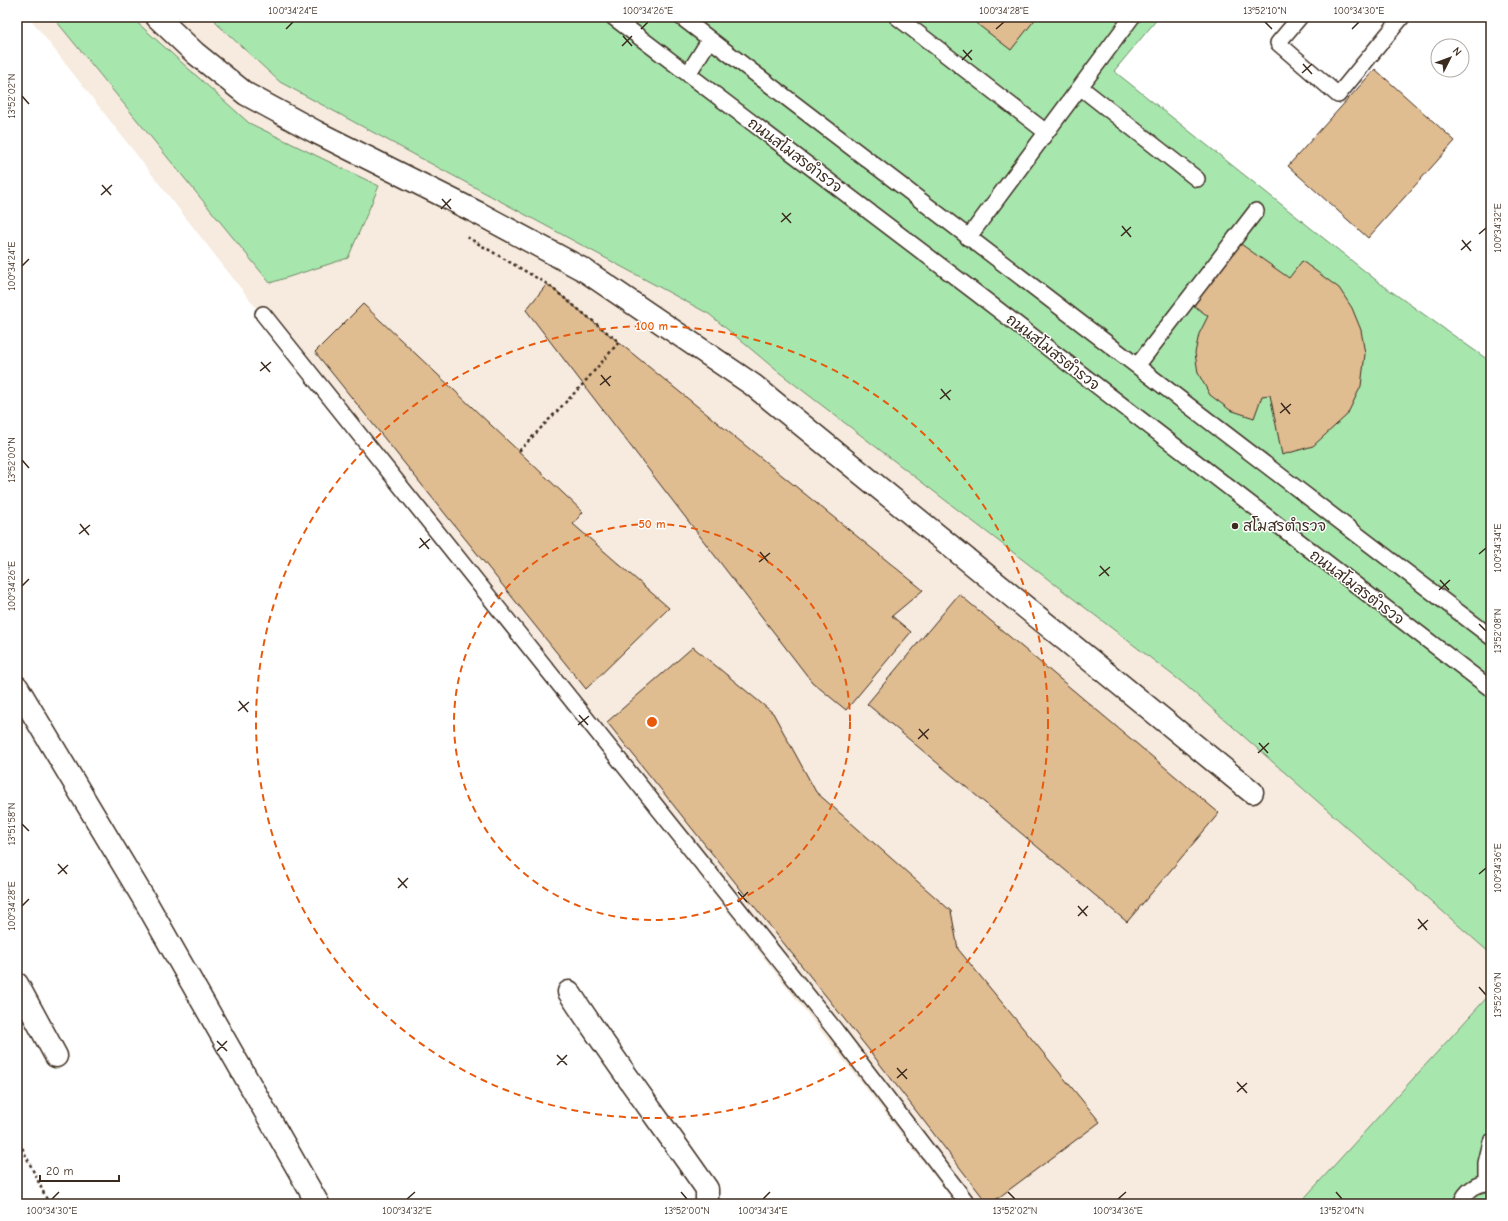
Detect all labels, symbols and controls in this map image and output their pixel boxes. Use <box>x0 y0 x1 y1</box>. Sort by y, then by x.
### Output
text: 100°34'24"E <box>268 5 318 17</box>
text: 100°34'26"E <box>623 5 673 17</box>
text: 100°34'28"E <box>979 5 1029 17</box>
text: 13°52'10"N <box>1243 5 1287 17</box>
text: 100°34'30"E <box>1334 5 1384 17</box>
north arrow <box>1430 38 1470 78</box>
text: N <box>1450 45 1464 59</box>
text: 13°52'02"N <box>6 74 18 118</box>
street label: ถนนสโมสรตำรวจ <box>744 113 846 196</box>
text: 100°34'32"E <box>1492 203 1504 253</box>
text: 100°34'24"E <box>6 241 18 291</box>
street label: ถนนสโมสรตำรวจ <box>1003 309 1104 394</box>
text: 100 m <box>636 319 668 333</box>
text: 13°52'00"N <box>6 437 18 483</box>
place label: สโมสรตำรวจ <box>1243 516 1326 535</box>
text: 50 m <box>638 517 666 531</box>
marker: สโมสรตำรวจ <box>1230 521 1240 531</box>
text: 100°34'34"E <box>1492 523 1504 573</box>
street label: ถนนสโมสรตำรวจ <box>1306 545 1408 628</box>
text: 100°34'26"E <box>6 561 18 611</box>
text: 13°52'08"N <box>1492 609 1504 653</box>
centre of rings <box>645 715 659 729</box>
text: 13°51'58"N <box>6 803 18 845</box>
text: 100°34'36"E <box>1492 843 1504 893</box>
text: 100°34'28"E <box>6 881 18 931</box>
text: 13°52'06"N <box>1492 973 1504 1017</box>
scale bar <box>40 1157 119 1183</box>
text: 20 m <box>46 1164 74 1178</box>
text: 100°34'30"E <box>27 1205 77 1217</box>
text: 100°34'32"E <box>382 1205 432 1217</box>
text: 13°52'00"N <box>664 1205 710 1217</box>
text: 100°34'34"E <box>738 1205 788 1217</box>
text: 13°52'02"N <box>993 1205 1037 1217</box>
text: 100°34'36"E <box>1093 1205 1143 1217</box>
text: 13°52'04"N <box>1320 1205 1364 1217</box>

